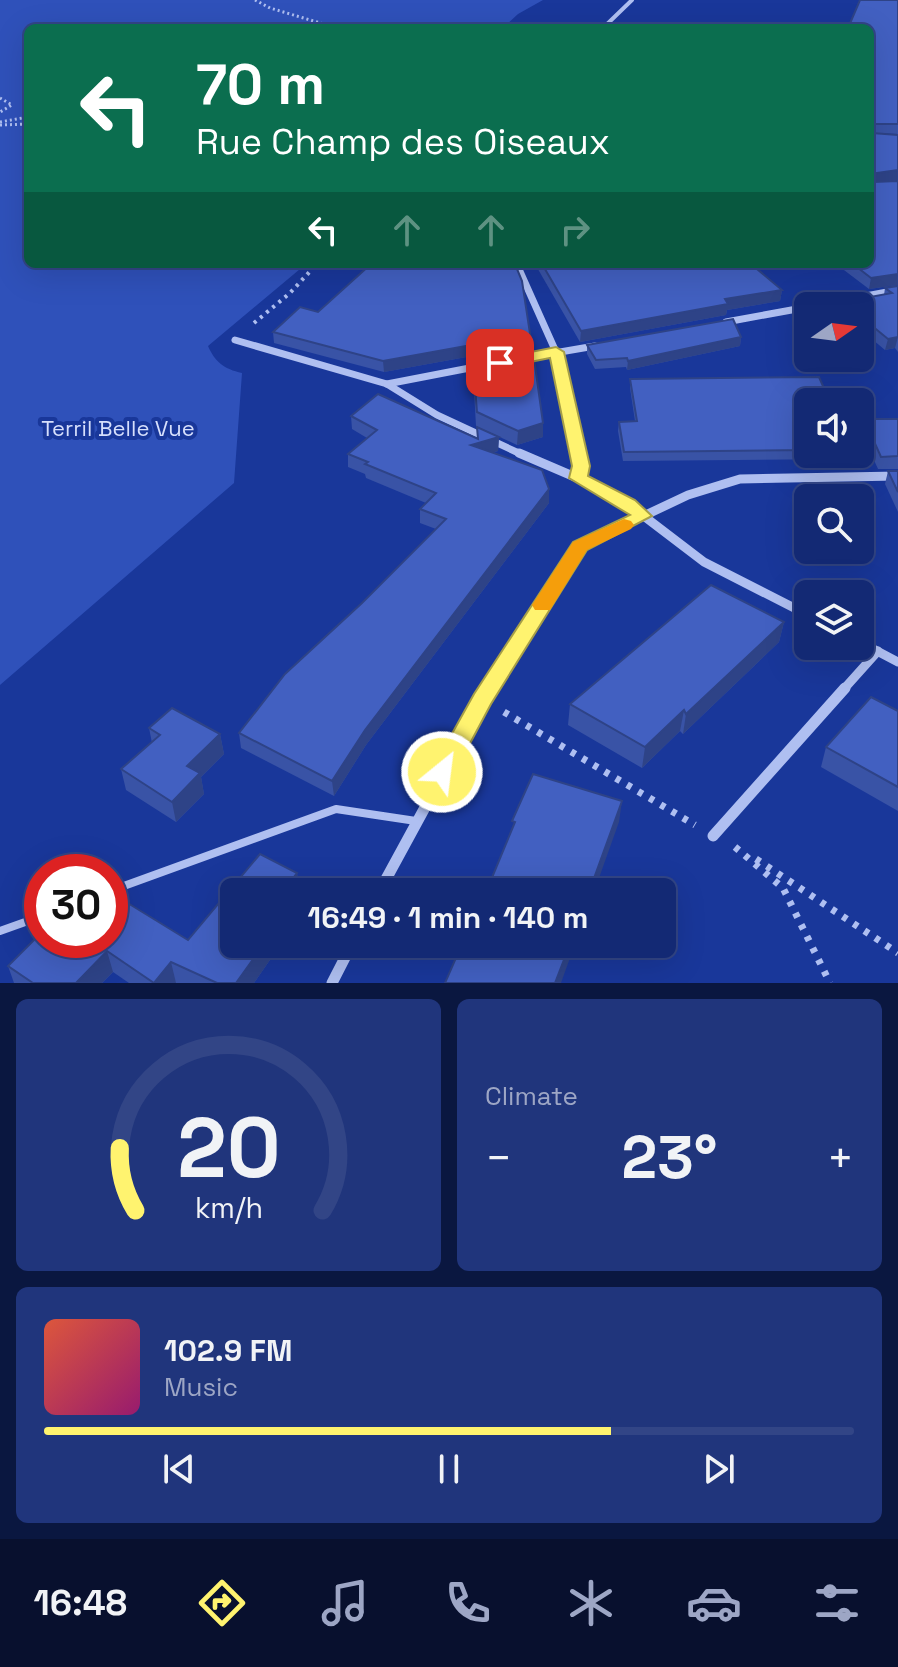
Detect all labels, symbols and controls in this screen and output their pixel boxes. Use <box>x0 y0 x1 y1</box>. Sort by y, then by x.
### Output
text: 70 m <box>196 49 325 120</box>
icon: left <box>64 56 168 160</box>
text: Rue Champ des Oiseaux <box>196 119 610 165</box>
icon: left <box>301 208 345 252</box>
icon: ahead <box>385 208 429 252</box>
icon: ahead <box>469 208 513 252</box>
icon: right <box>553 208 597 252</box>
north arrow <box>794 292 874 372</box>
map controls <box>794 292 874 660</box>
pin <box>466 329 534 397</box>
icon: arrive <box>478 341 522 385</box>
button: sound <box>794 388 874 468</box>
park label: Terril Belle Vue <box>41 414 195 442</box>
button: search <box>794 484 874 564</box>
button: layers <box>794 580 874 660</box>
position arrow <box>400 730 484 814</box>
speed limit sign: 30 <box>24 854 128 958</box>
text: 16:49 · 1 min · 140 m <box>308 898 588 937</box>
text: Climate <box>485 1079 578 1113</box>
text: 20 <box>177 1095 280 1201</box>
text: 23° <box>622 1119 717 1196</box>
text: − <box>485 1130 512 1186</box>
text: + <box>827 1130 854 1186</box>
text: km/h <box>194 1190 263 1226</box>
text: 102.9 FM <box>164 1331 292 1370</box>
text: Music <box>164 1370 238 1404</box>
icon: previous <box>157 1447 201 1491</box>
icon: pause <box>427 1447 471 1491</box>
icon: next <box>697 1447 741 1491</box>
icon: directions <box>194 1575 250 1631</box>
icon: music <box>317 1575 373 1631</box>
icon: phone <box>440 1575 496 1631</box>
icon: climate <box>563 1575 619 1631</box>
icon: car <box>686 1575 742 1631</box>
icon: filters <box>809 1575 865 1631</box>
text: 16:48 <box>33 1580 127 1626</box>

